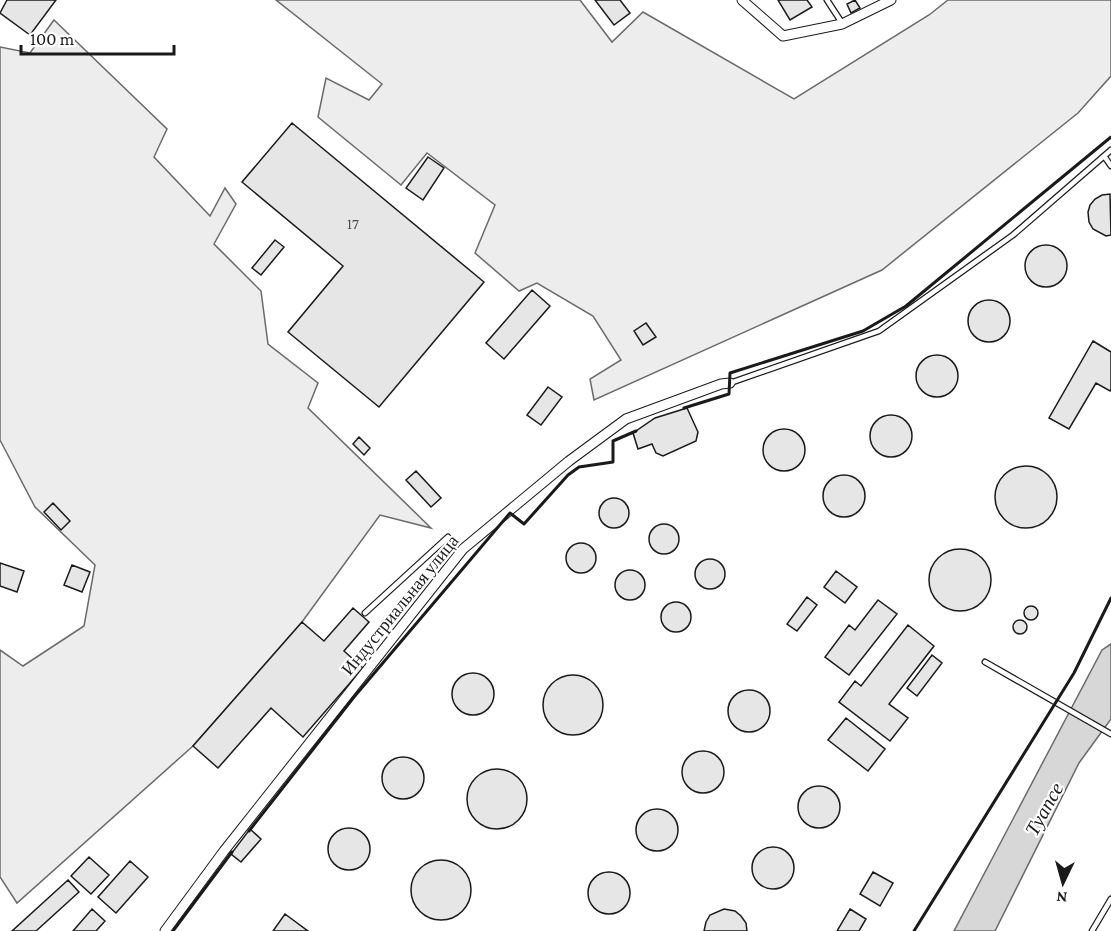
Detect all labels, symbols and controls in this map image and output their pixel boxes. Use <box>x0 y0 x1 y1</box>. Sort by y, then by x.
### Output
scale bar <box>21 18 174 56</box>
text: 100 m <box>30 29 75 49</box>
house number: 17 <box>347 216 359 232</box>
street label: Индустриальная улица <box>337 531 463 679</box>
water label: Туапсе <box>1021 779 1068 840</box>
north arrow <box>1033 853 1093 913</box>
text: N <box>1055 888 1068 906</box>

